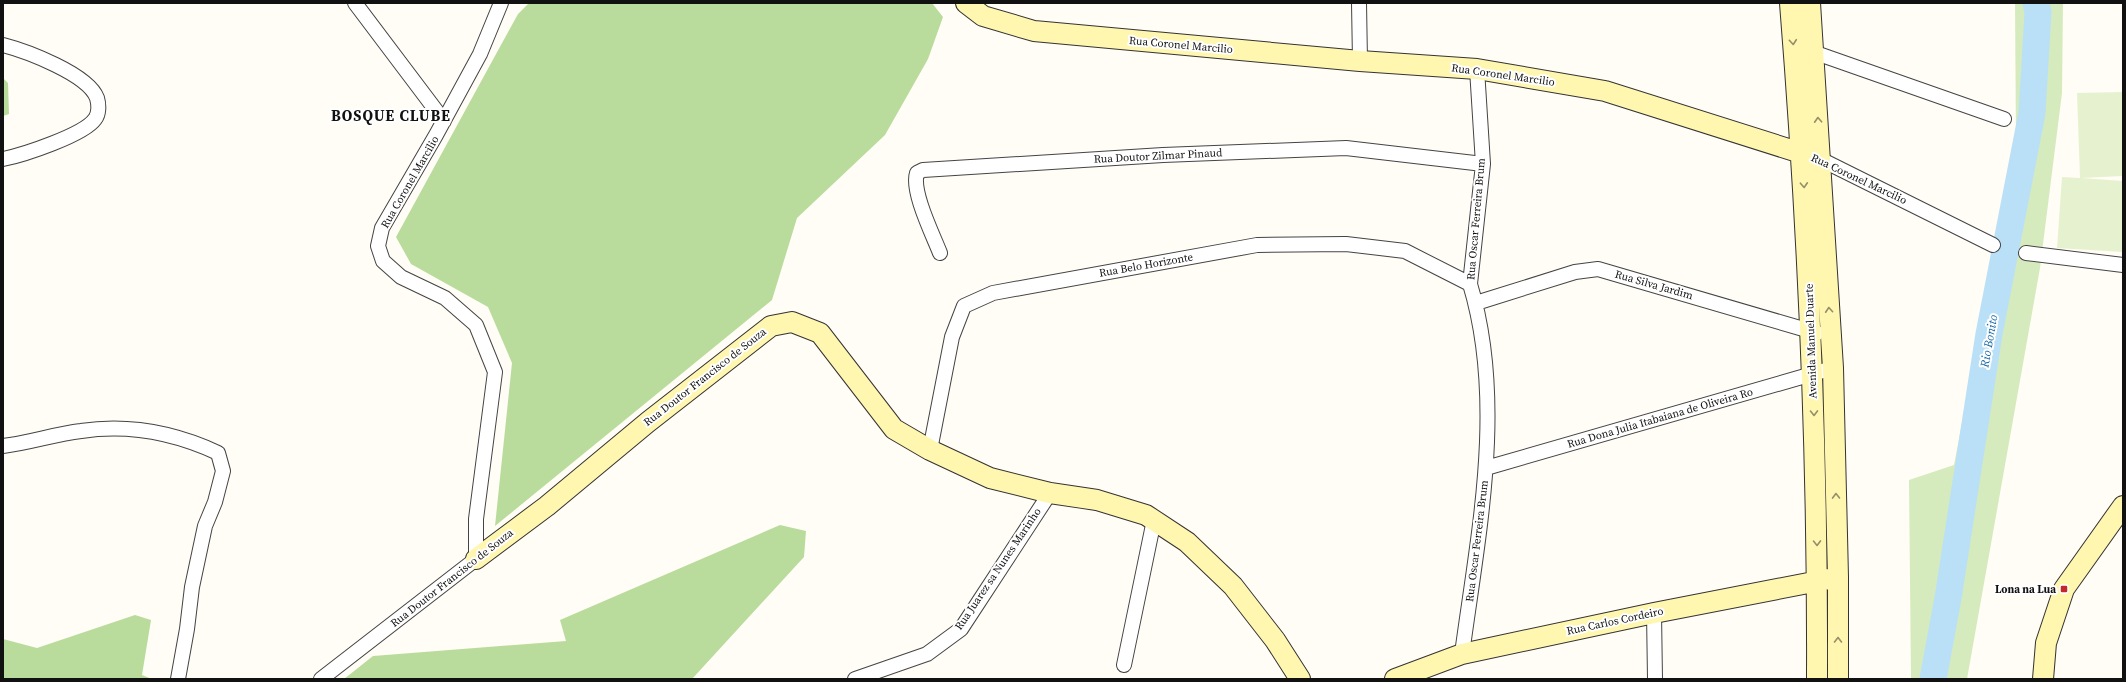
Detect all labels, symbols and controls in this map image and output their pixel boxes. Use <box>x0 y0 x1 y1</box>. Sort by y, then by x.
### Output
street label: Rua Coronel Marcilio <box>1128 33 1234 57</box>
one-way arrow <box>1789 39 1798 45</box>
street label: Rua Coronel Marcilio <box>1450 60 1556 90</box>
district label: BOSQUE CLUBE <box>331 105 451 126</box>
one-way arrow <box>1813 117 1822 123</box>
street label: Rua Coronel Marcilio <box>377 133 443 231</box>
street label: Rua Doutor Zilmar Pinaud <box>1093 145 1223 167</box>
street label: Rua Coronel Marcilio <box>1809 150 1909 208</box>
street label: Rua Oscar Ferreira Brum <box>1463 157 1489 281</box>
one-way arrow <box>1800 182 1808 188</box>
street label: Rua Belo Horizonte <box>1098 249 1195 281</box>
street label: Rua Silva Jardim <box>1613 267 1695 303</box>
street label: Avenida Manuel Duarte <box>1801 283 1821 399</box>
one-way arrow <box>1825 307 1834 313</box>
water label: Rio Bonito <box>1976 313 2002 370</box>
street label: Rua Doutor Francisco de Souza <box>641 324 770 430</box>
street label: Rua Dona Julia Itabaiana de Oliveira Ro <box>1565 384 1755 452</box>
one-way arrow <box>1810 410 1818 416</box>
street label: Rua Oscar Ferreira Brum <box>1462 479 1492 603</box>
one-way arrow <box>1832 493 1840 499</box>
street label: Rua Juarez sa Nunes Marinho <box>951 505 1045 633</box>
street label: Rua Doutor Francisco de Souza <box>388 525 517 631</box>
one-way arrow <box>1813 540 1821 546</box>
place label: Lona na Lua <box>1995 582 2056 597</box>
marker: Lona na Lua <box>2059 584 2069 594</box>
street label: Rua Carlos Cordeiro <box>1565 603 1665 639</box>
one-way arrow <box>1834 637 1842 643</box>

